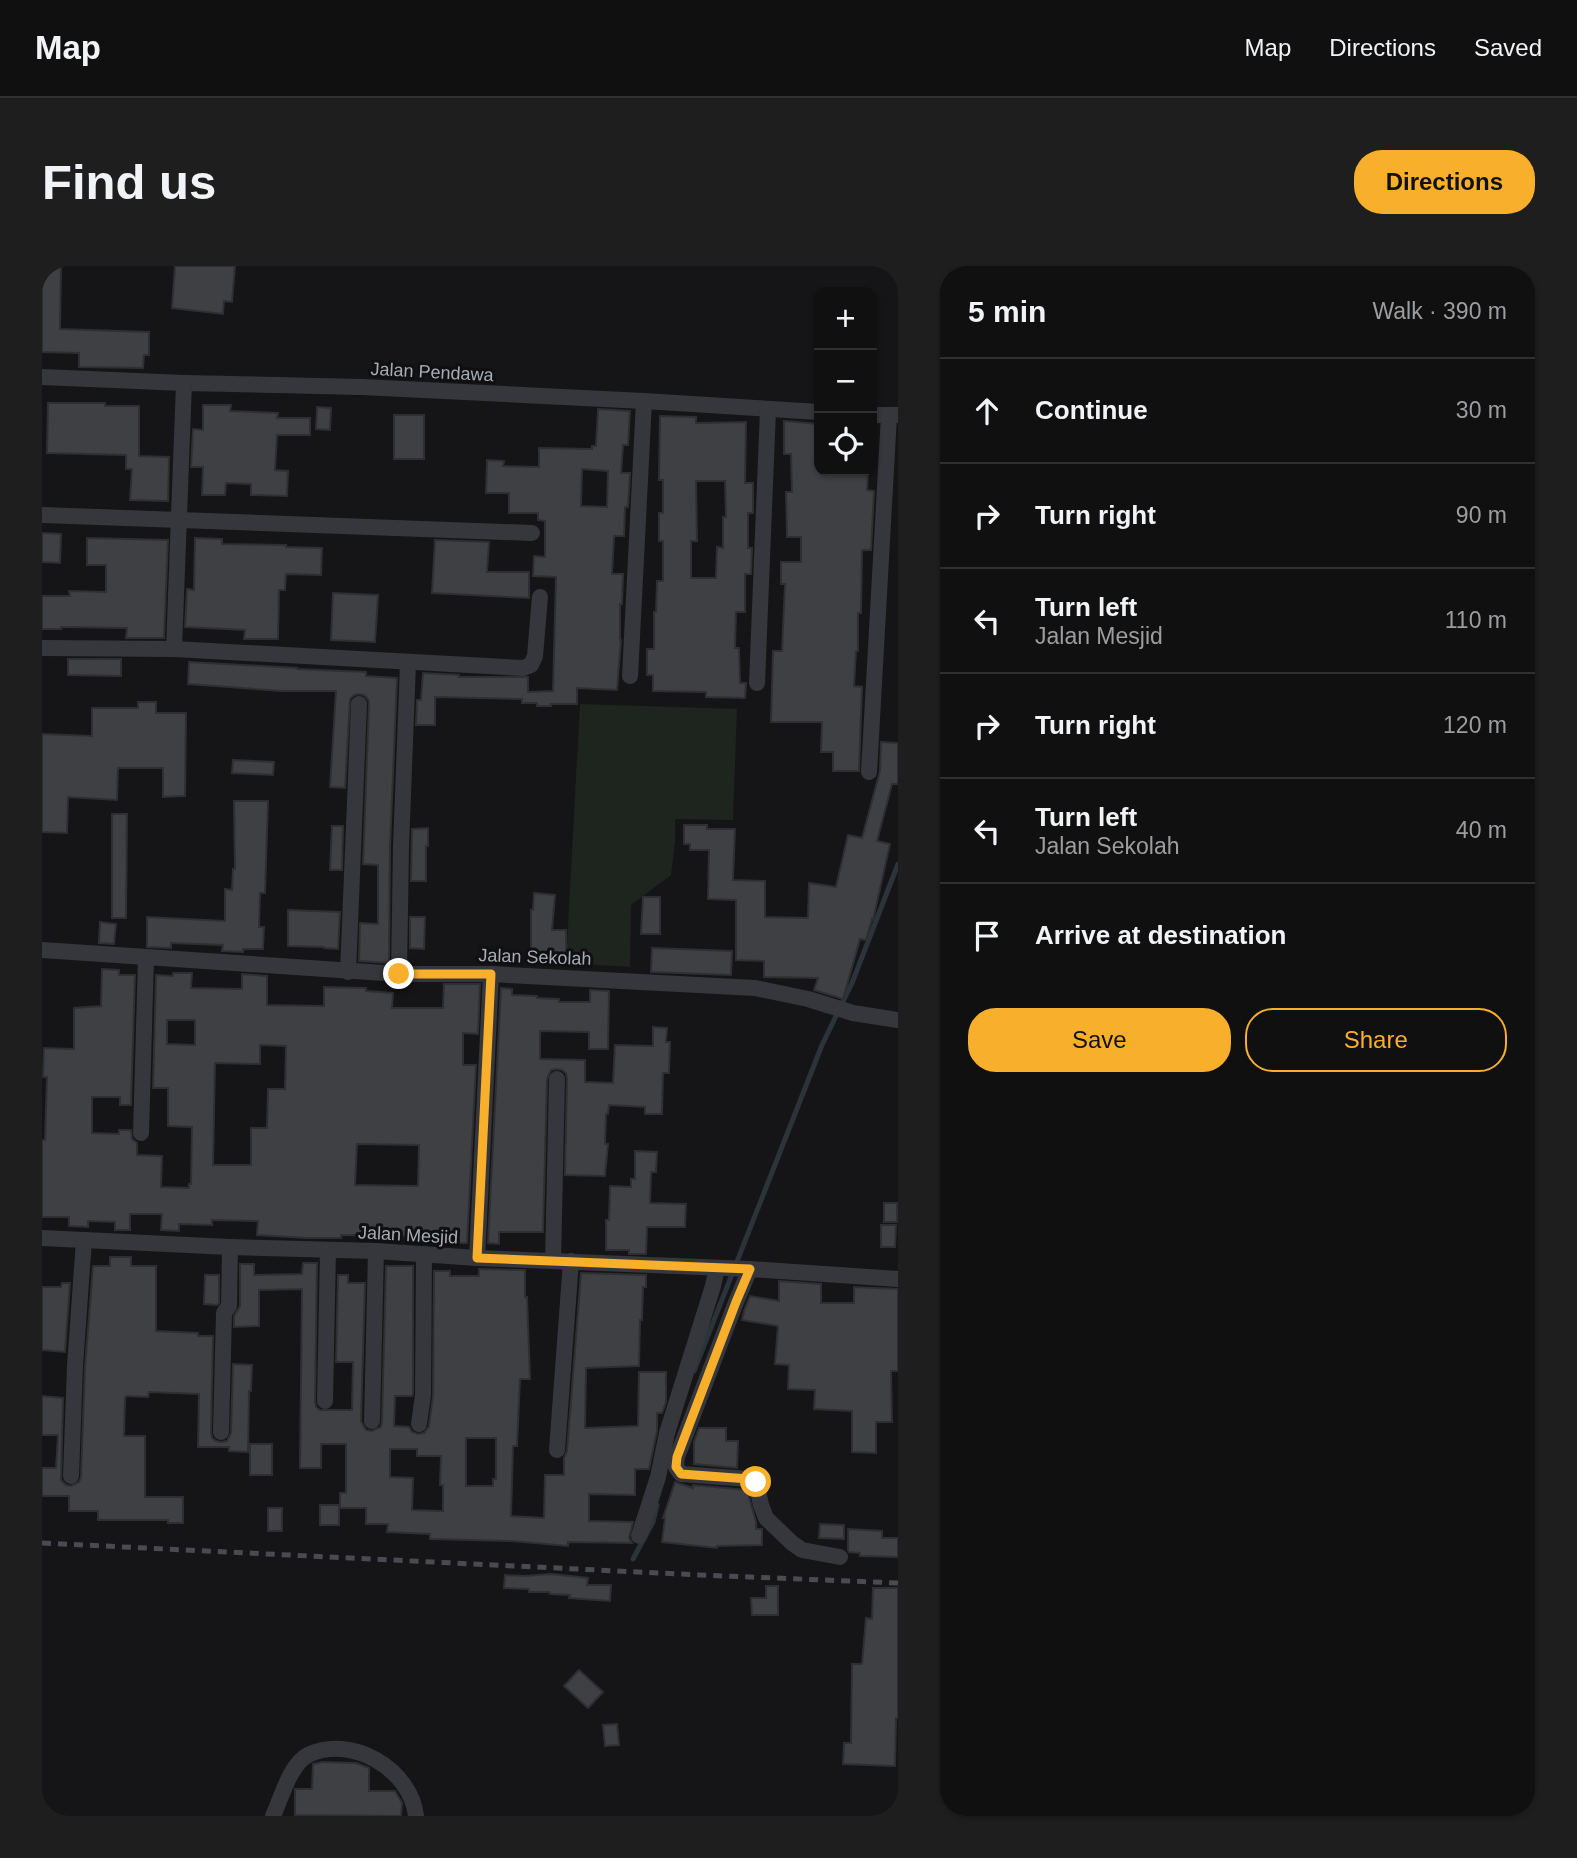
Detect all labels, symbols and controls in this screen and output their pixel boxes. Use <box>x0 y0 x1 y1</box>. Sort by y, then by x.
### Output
text: Map <box>35 29 101 66</box>
text: Map <box>1245 34 1291 61</box>
text: Directions <box>1329 34 1436 61</box>
text: Saved <box>1474 34 1542 61</box>
button: Directions <box>1354 150 1535 214</box>
text: Find us <box>42 155 216 209</box>
map controls <box>814 287 877 476</box>
button: + <box>814 287 877 350</box>
text: 5 min <box>968 295 1046 328</box>
text: Walk · 390 m <box>1372 298 1507 324</box>
button: − <box>814 350 877 413</box>
street label: Jalan Pendawa <box>370 359 495 385</box>
icon: ahead <box>968 392 1006 430</box>
text: Continue <box>1035 395 1148 425</box>
text: 30 m <box>1456 397 1507 423</box>
button: locate <box>814 413 877 476</box>
icon: right <box>968 497 1006 535</box>
text: Turn right <box>1035 500 1156 530</box>
text: 90 m <box>1456 502 1507 528</box>
text: Turn left <box>1035 592 1137 622</box>
icon: left <box>968 602 1006 640</box>
text: 110 m <box>1445 607 1507 633</box>
text: Jalan Mesjid <box>1035 623 1163 649</box>
icon: right <box>968 707 1006 745</box>
text: Turn right <box>1035 710 1156 740</box>
text: 120 m <box>1443 712 1507 738</box>
text: Turn left <box>1035 802 1137 832</box>
icon: left <box>968 812 1006 850</box>
text: 40 m <box>1456 817 1507 843</box>
text: Jalan Sekolah <box>1035 833 1180 859</box>
icon: arrive <box>968 917 1006 955</box>
text: Arrive at destination <box>1035 920 1286 950</box>
street label: Jalan Sekolah <box>478 945 592 969</box>
route end <box>383 958 414 989</box>
button: Save <box>968 1008 1231 1072</box>
button: Share <box>1245 1008 1507 1072</box>
street label: Jalan Mesjid <box>358 1222 458 1248</box>
route start <box>740 1466 771 1497</box>

